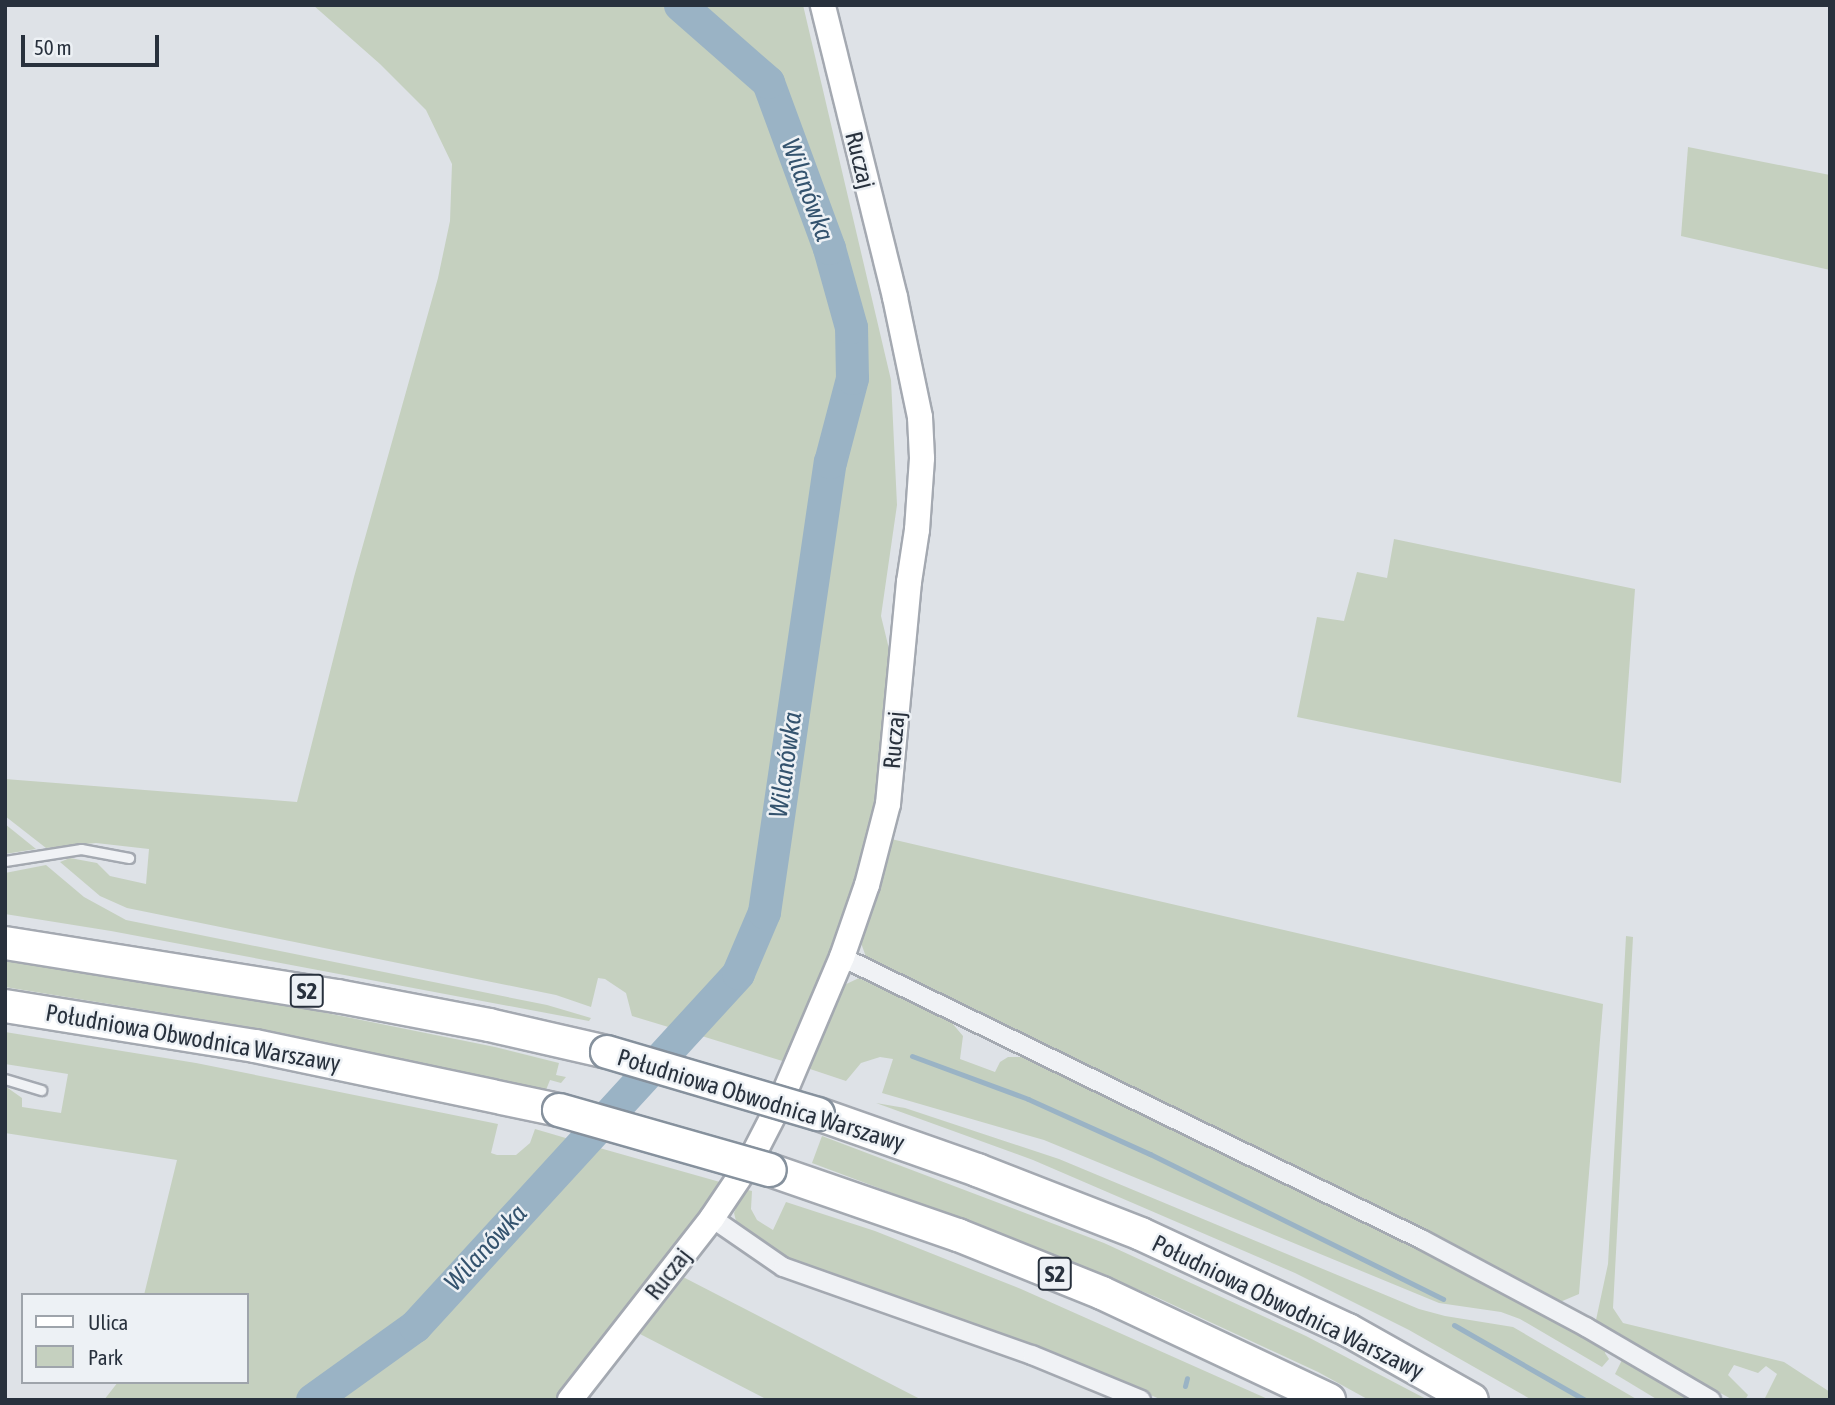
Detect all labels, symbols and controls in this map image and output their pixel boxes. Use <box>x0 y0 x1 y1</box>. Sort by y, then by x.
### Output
scale bar <box>24 21 163 65</box>
text: 50 m <box>34 35 72 59</box>
street label: Ruczaj <box>839 128 881 192</box>
water label: Wilanówka <box>774 135 840 245</box>
water label: Wilanówka <box>763 710 809 820</box>
street label: Ruczaj <box>877 710 911 770</box>
road number: S2 <box>290 972 324 1010</box>
street label: Południowa Obwodnica Warszawy <box>43 998 343 1078</box>
street label: Południowa Obwodnica Warszawy <box>614 1043 908 1157</box>
water label: Wilanówka <box>438 1198 534 1298</box>
street label: Południowa Obwodnica Warszawy <box>1147 1229 1429 1385</box>
street label: Ruczaj <box>639 1242 697 1306</box>
road number: S2 <box>1038 1254 1072 1294</box>
legend <box>21 1293 248 1384</box>
text: Ulica <box>88 1310 128 1334</box>
text: Park <box>88 1345 123 1369</box>

